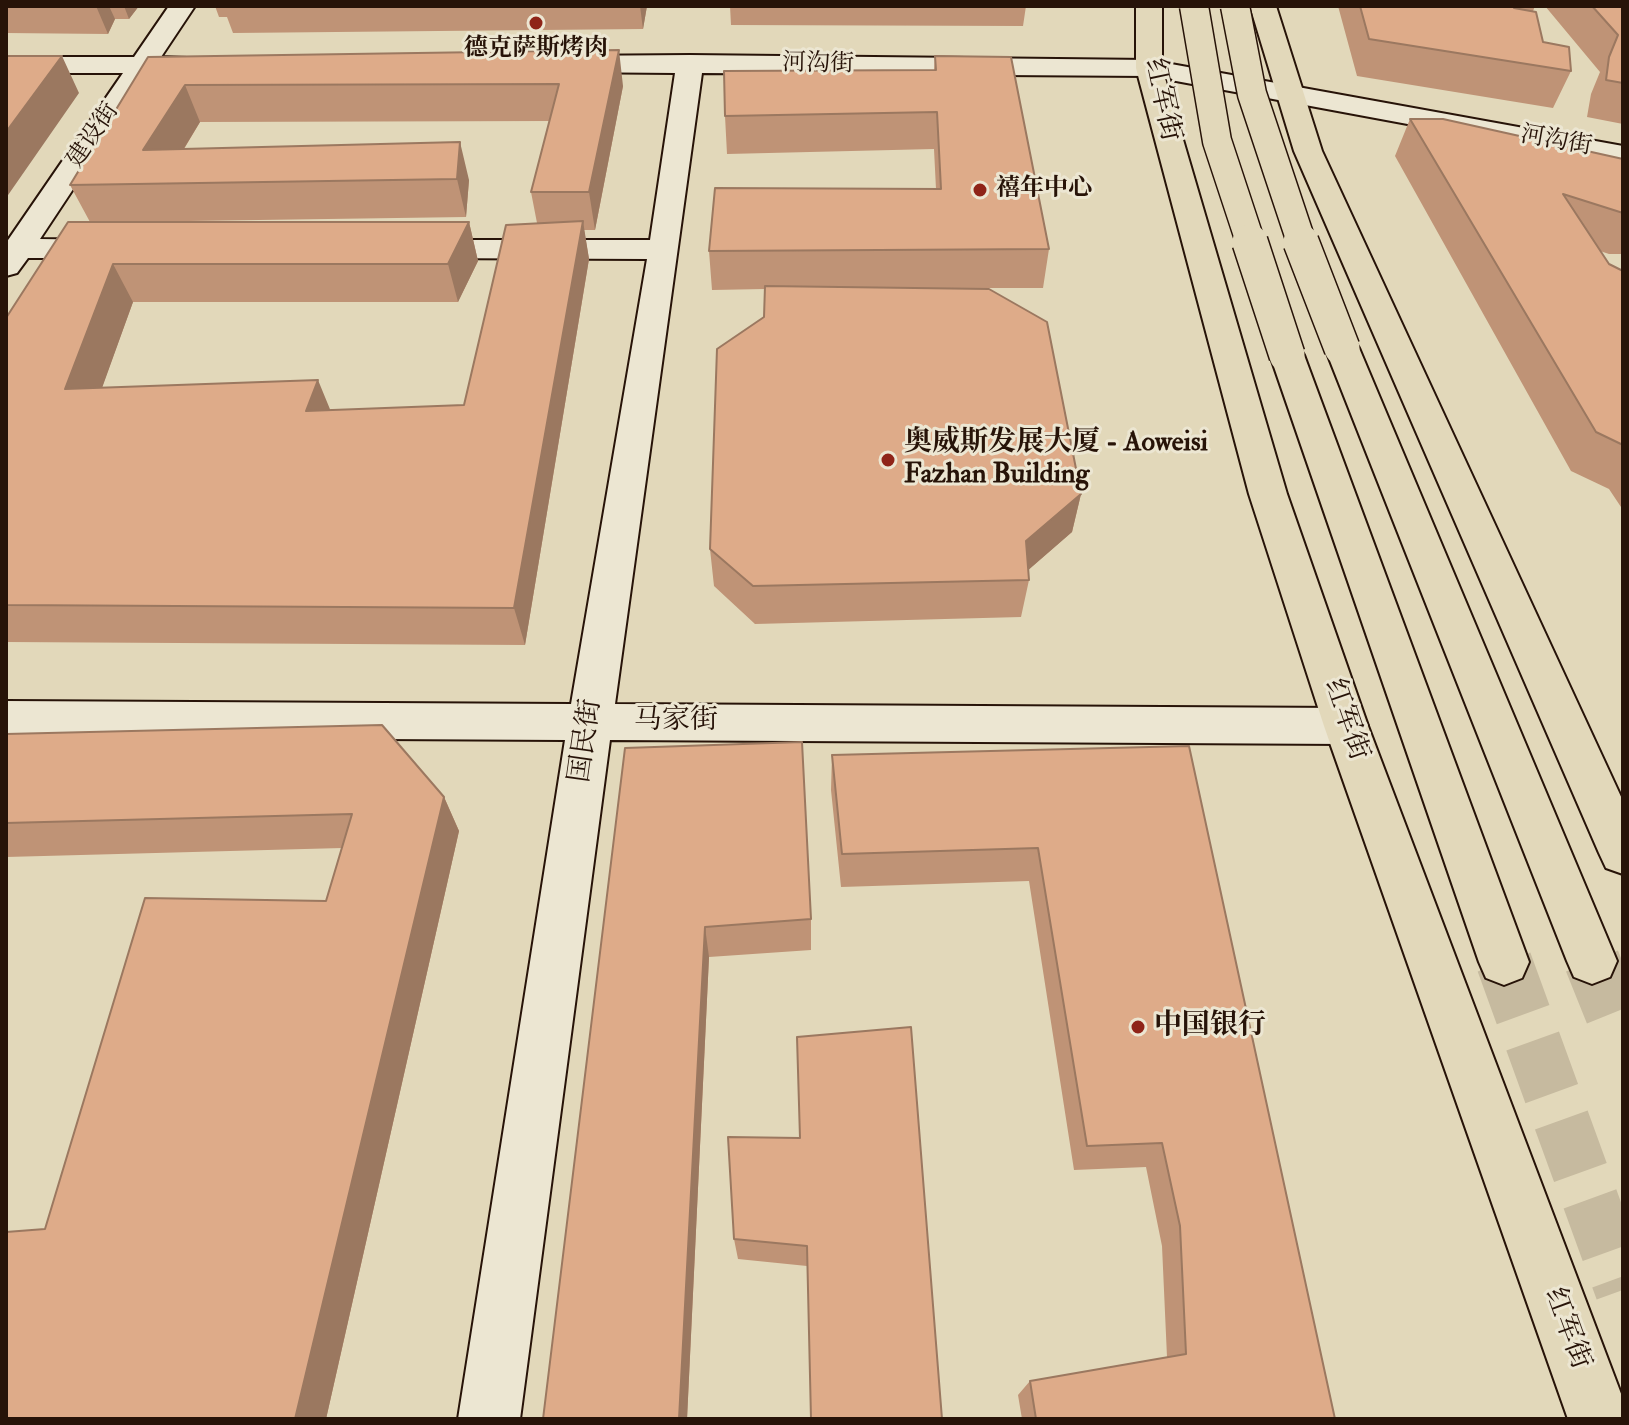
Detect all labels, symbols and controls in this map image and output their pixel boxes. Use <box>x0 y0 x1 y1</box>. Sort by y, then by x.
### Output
marker: 德克萨斯烤肉 <box>527 14 545 32</box>
place label: 德克萨斯烤肉 <box>464 36 608 64</box>
street label: 河沟街 <box>782 50 854 80</box>
street label: 红军街 <box>1136 55 1186 145</box>
street label: 建设街 <box>62 98 126 174</box>
street label: 河沟街 <box>1518 122 1594 162</box>
place label: 禧年中心 <box>996 176 1092 204</box>
marker: 禧年中心 <box>971 181 989 199</box>
place label: 奥威斯发展大厦 - Aoweisi Fazhan Building <box>904 427 1208 493</box>
marker: 奥威斯发展大厦 - Aoweisi Fazhan Building <box>879 451 897 469</box>
street label: 红军街 <box>1315 675 1375 765</box>
street label: 国民街 <box>565 697 609 785</box>
street label: 马家街 <box>634 705 718 739</box>
place label: 中国银行 <box>1154 1010 1266 1044</box>
marker: 中国银行 <box>1129 1018 1147 1036</box>
street label: 红军街 <box>1536 1284 1596 1374</box>

